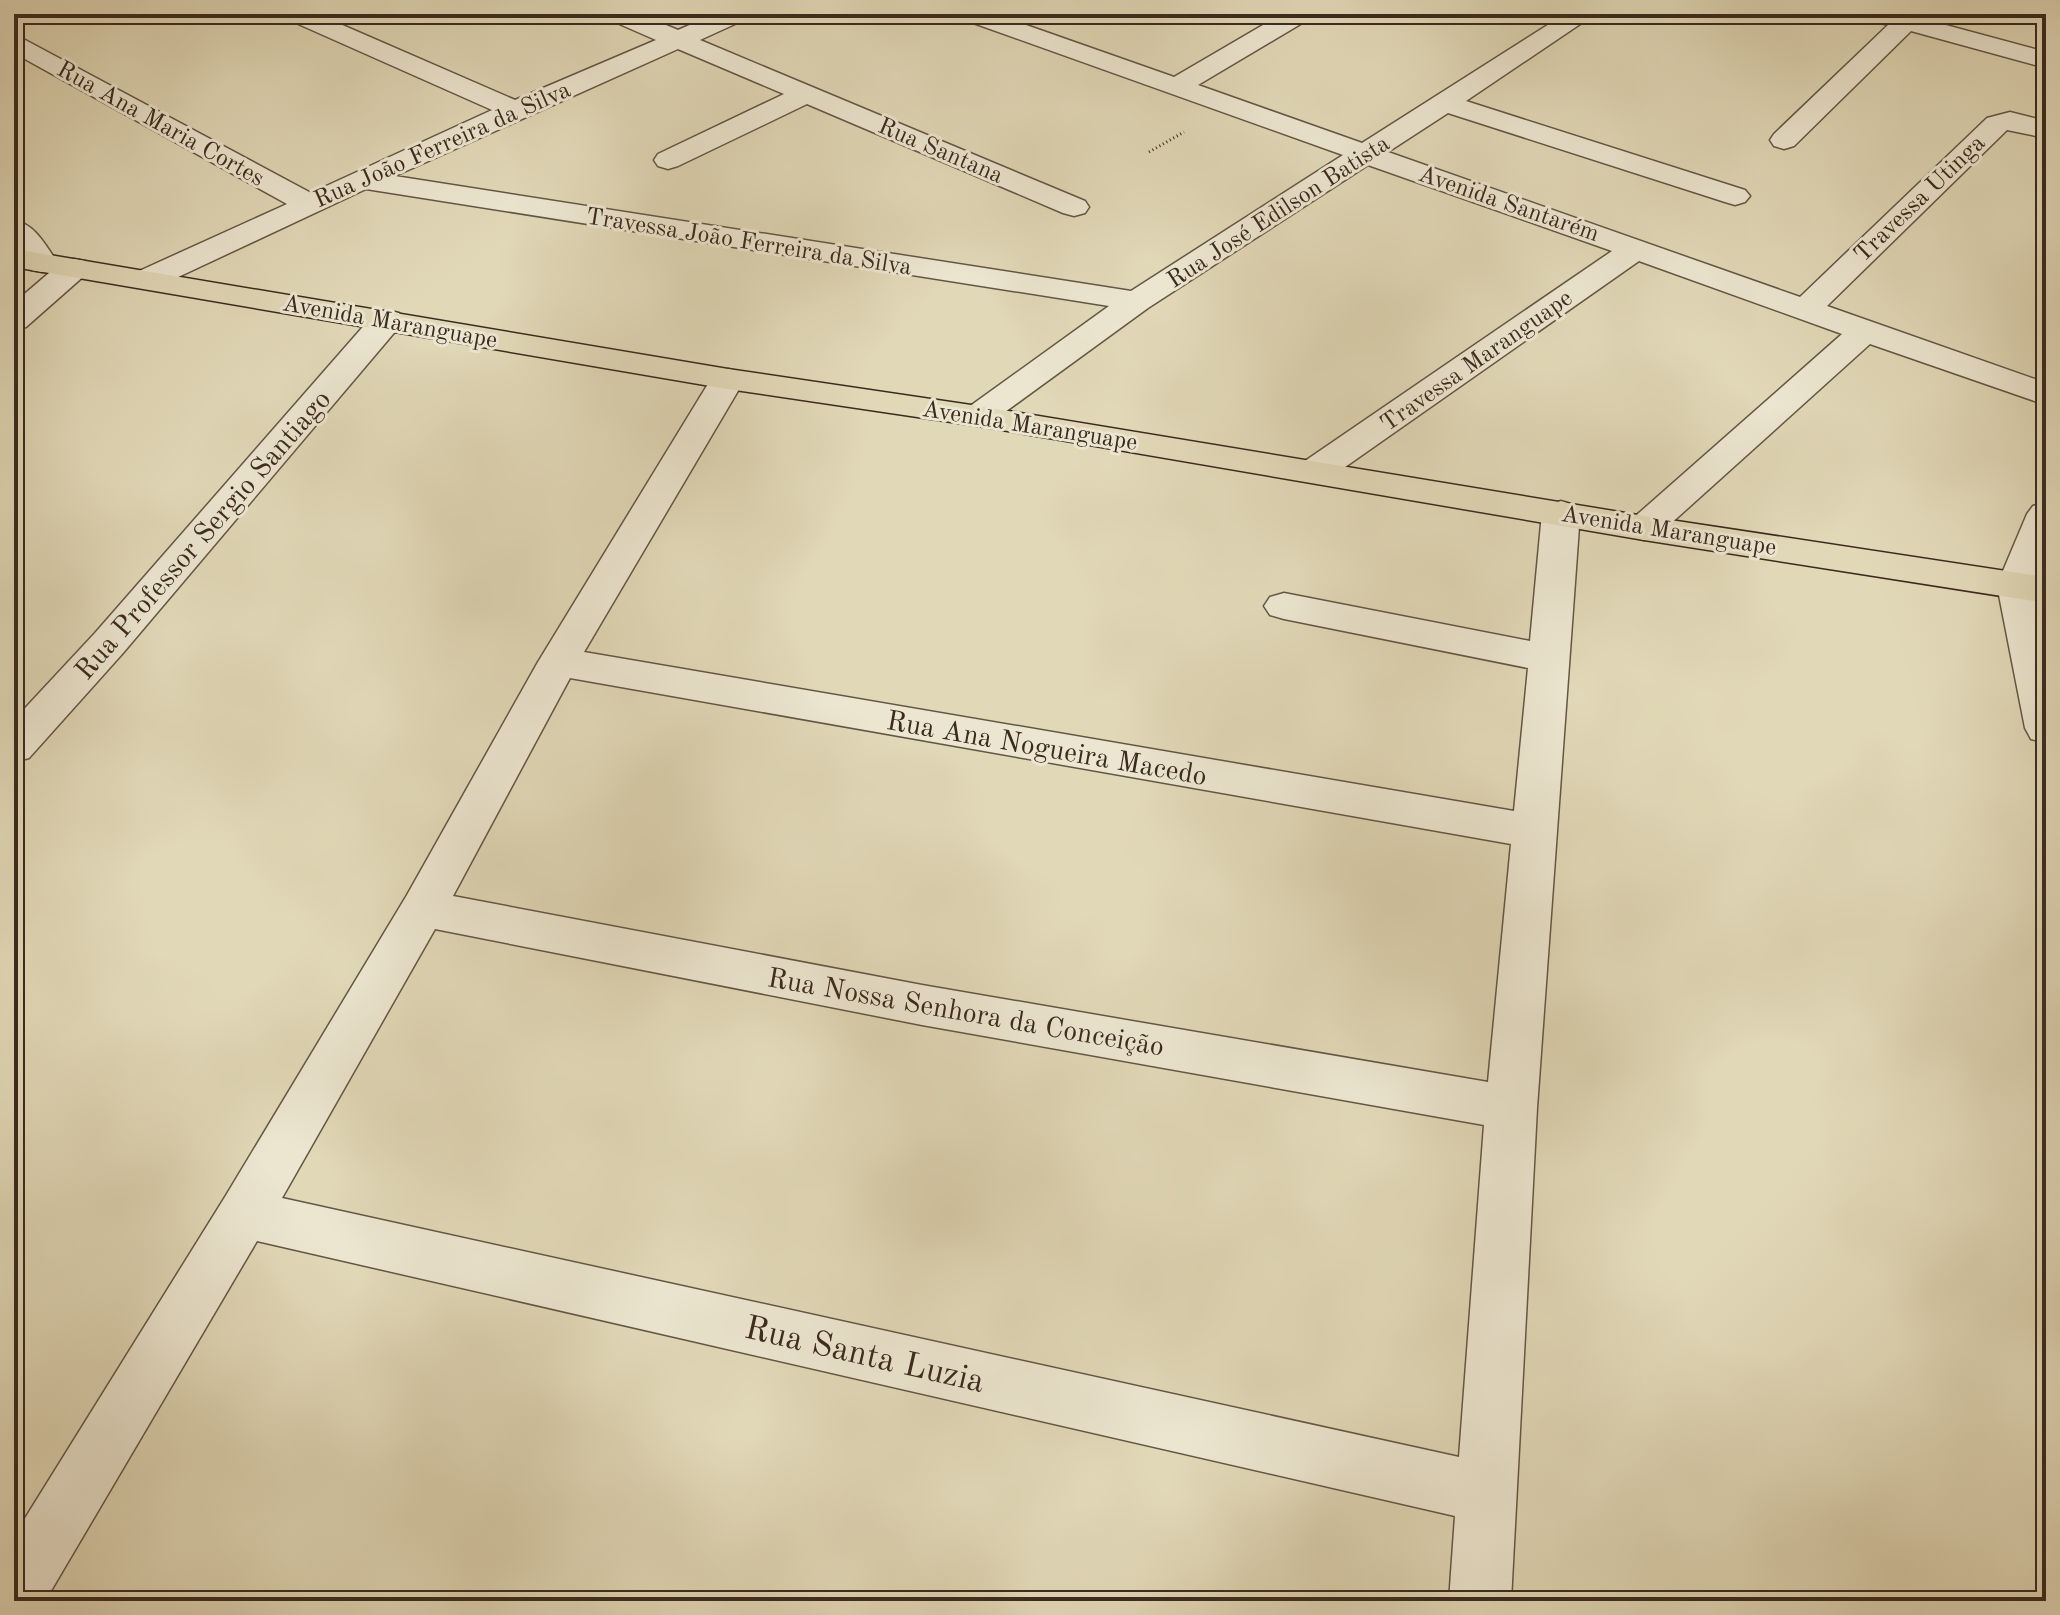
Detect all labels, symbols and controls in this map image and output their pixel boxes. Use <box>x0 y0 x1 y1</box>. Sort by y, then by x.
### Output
street label: Rua Ana Maria Cortes <box>52 58 268 192</box>
street label: Rua João Ferreira da Silva <box>311 78 575 213</box>
street label: Rua Santana <box>874 115 1006 189</box>
street label: Travessa Utinga <box>1850 131 1990 268</box>
street label: Rua José Edilson Batista <box>1164 132 1395 293</box>
street label: Avenida Santarém <box>1415 163 1602 247</box>
street label: Travessa João Ferreira da Silva <box>584 205 913 281</box>
street label: Travessa Maranguape <box>1377 286 1577 437</box>
street label: Avenida Maranguape <box>280 292 499 354</box>
street label: Rua Professor Sergio Santiago <box>71 386 337 686</box>
street label: Avenida Maranguape <box>920 398 1139 456</box>
street label: Avenida Maranguape <box>1559 503 1778 561</box>
street label: Rua Ana Nogueira Macedo <box>884 708 1209 792</box>
street label: Rua Nossa Senhora da Conceição <box>765 965 1166 1063</box>
street label: Rua Santa Luzia <box>741 1312 988 1400</box>

